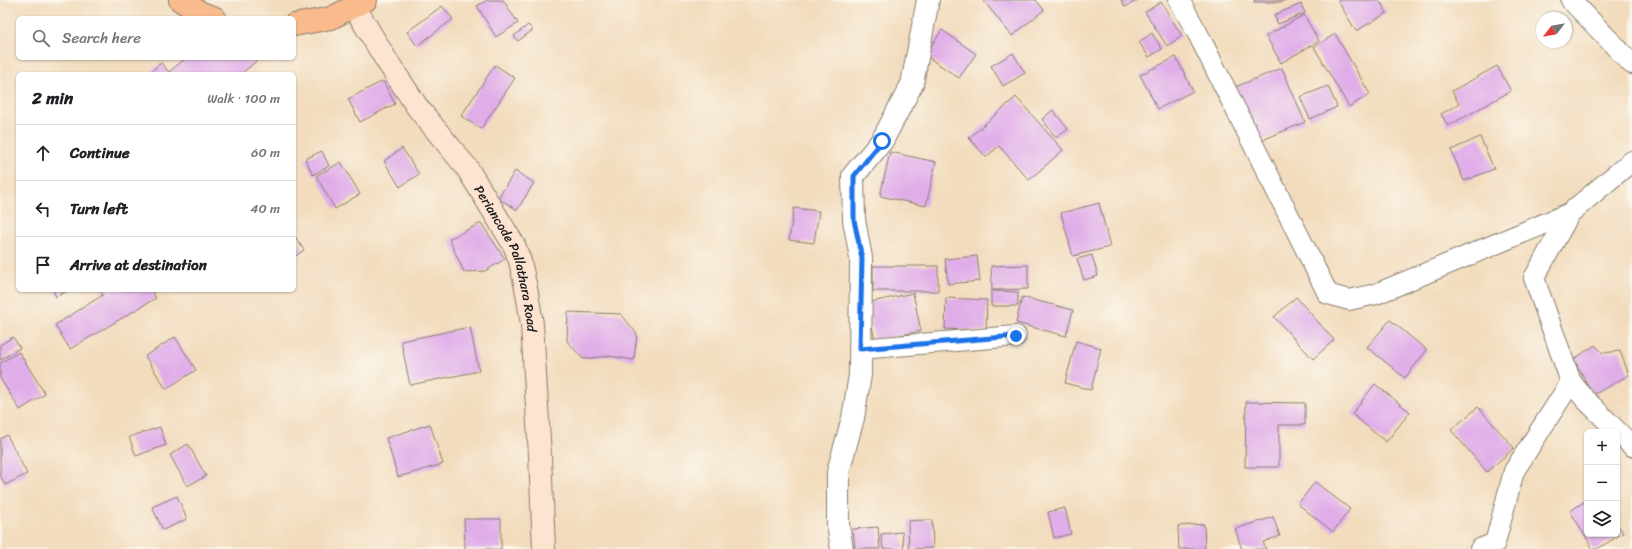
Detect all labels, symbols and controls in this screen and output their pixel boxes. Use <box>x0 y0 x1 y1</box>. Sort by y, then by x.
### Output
north arrow <box>1536 12 1572 48</box>
search box <box>16 16 296 60</box>
text: Search here <box>62 25 141 51</box>
icon: search <box>30 27 52 49</box>
text: 2 min <box>32 83 73 113</box>
text: Walk · 100 m <box>207 87 280 110</box>
route start <box>873 132 891 150</box>
text: Continue <box>70 140 130 166</box>
text: 60 m <box>251 141 280 164</box>
icon: ahead <box>32 142 54 164</box>
street label: Periancode Pallathara Road <box>468 180 544 333</box>
text: Turn left <box>70 196 128 222</box>
text: 40 m <box>250 197 280 220</box>
icon: left <box>32 198 54 220</box>
text: Arrive at destination <box>70 252 207 278</box>
icon: arrive <box>32 254 54 276</box>
route end <box>1007 327 1025 345</box>
map controls <box>1584 429 1620 537</box>
button: + <box>1584 429 1620 465</box>
button: − <box>1584 465 1620 501</box>
button: layers <box>1584 501 1620 537</box>

